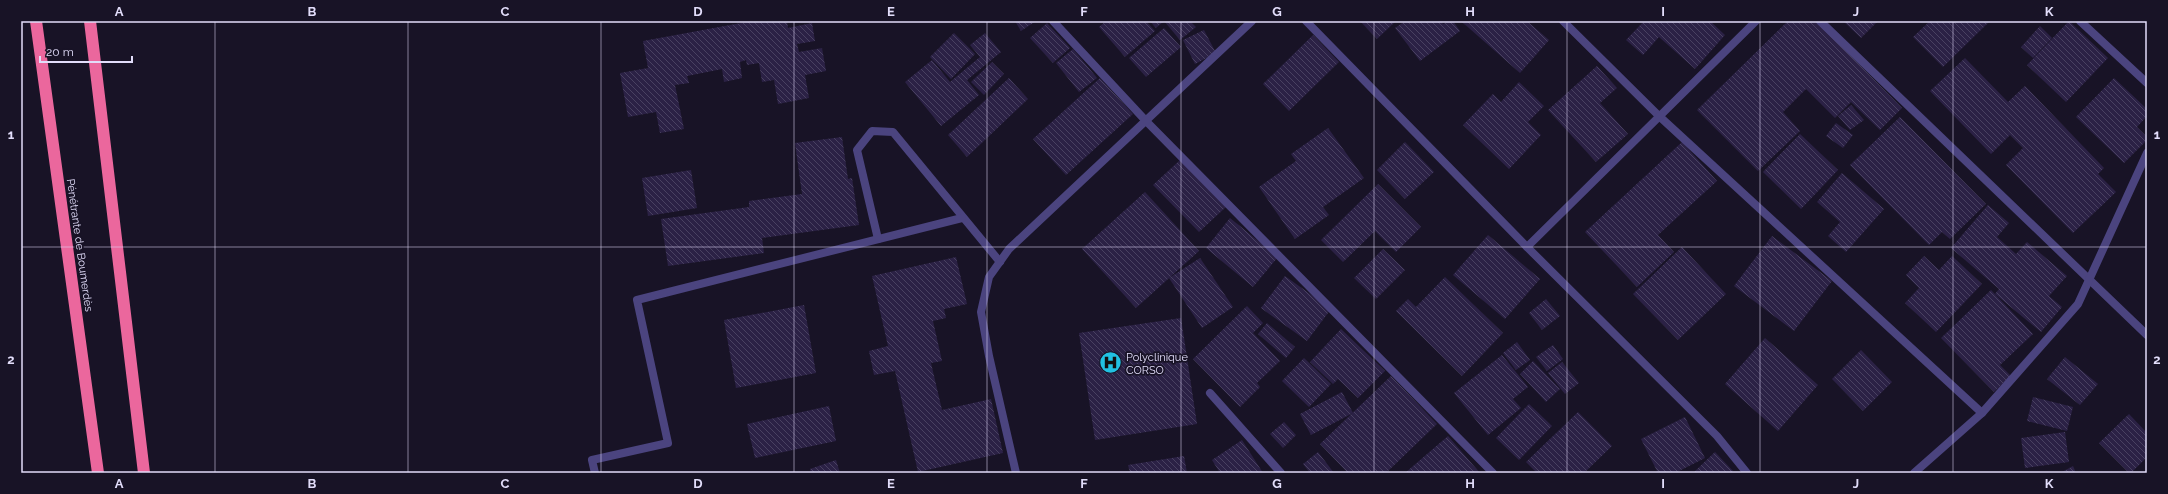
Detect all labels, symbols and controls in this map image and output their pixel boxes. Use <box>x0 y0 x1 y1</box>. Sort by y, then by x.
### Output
text: A <box>115 4 124 19</box>
text: B <box>308 4 317 19</box>
text: C <box>501 4 510 19</box>
text: D <box>693 4 703 19</box>
text: E <box>887 4 895 19</box>
text: F <box>1080 4 1088 19</box>
text: G <box>1272 4 1282 19</box>
text: H <box>1465 4 1475 19</box>
text: I <box>1661 4 1665 19</box>
text: J <box>1853 4 1859 19</box>
text: K <box>2045 4 2054 19</box>
scale bar <box>40 38 132 64</box>
text: 20 m <box>46 45 74 59</box>
text: 1 <box>8 127 15 142</box>
text: 1 <box>2154 127 2161 142</box>
street label: Pénétrante de Boumerdès <box>64 178 95 312</box>
hospital icon: Polyclinique CORSO <box>1097 350 1123 376</box>
place label: Polyclinique CORSO <box>1126 351 1188 377</box>
text: 2 <box>7 352 15 367</box>
text: 2 <box>2153 352 2161 367</box>
text: A <box>115 476 124 491</box>
text: B <box>308 476 317 491</box>
text: C <box>501 476 510 491</box>
text: D <box>693 476 703 491</box>
text: E <box>887 476 895 491</box>
text: F <box>1080 476 1088 491</box>
text: G <box>1272 476 1282 491</box>
text: H <box>1465 476 1475 491</box>
text: I <box>1661 476 1665 491</box>
text: J <box>1853 476 1859 491</box>
text: K <box>2045 476 2054 491</box>

